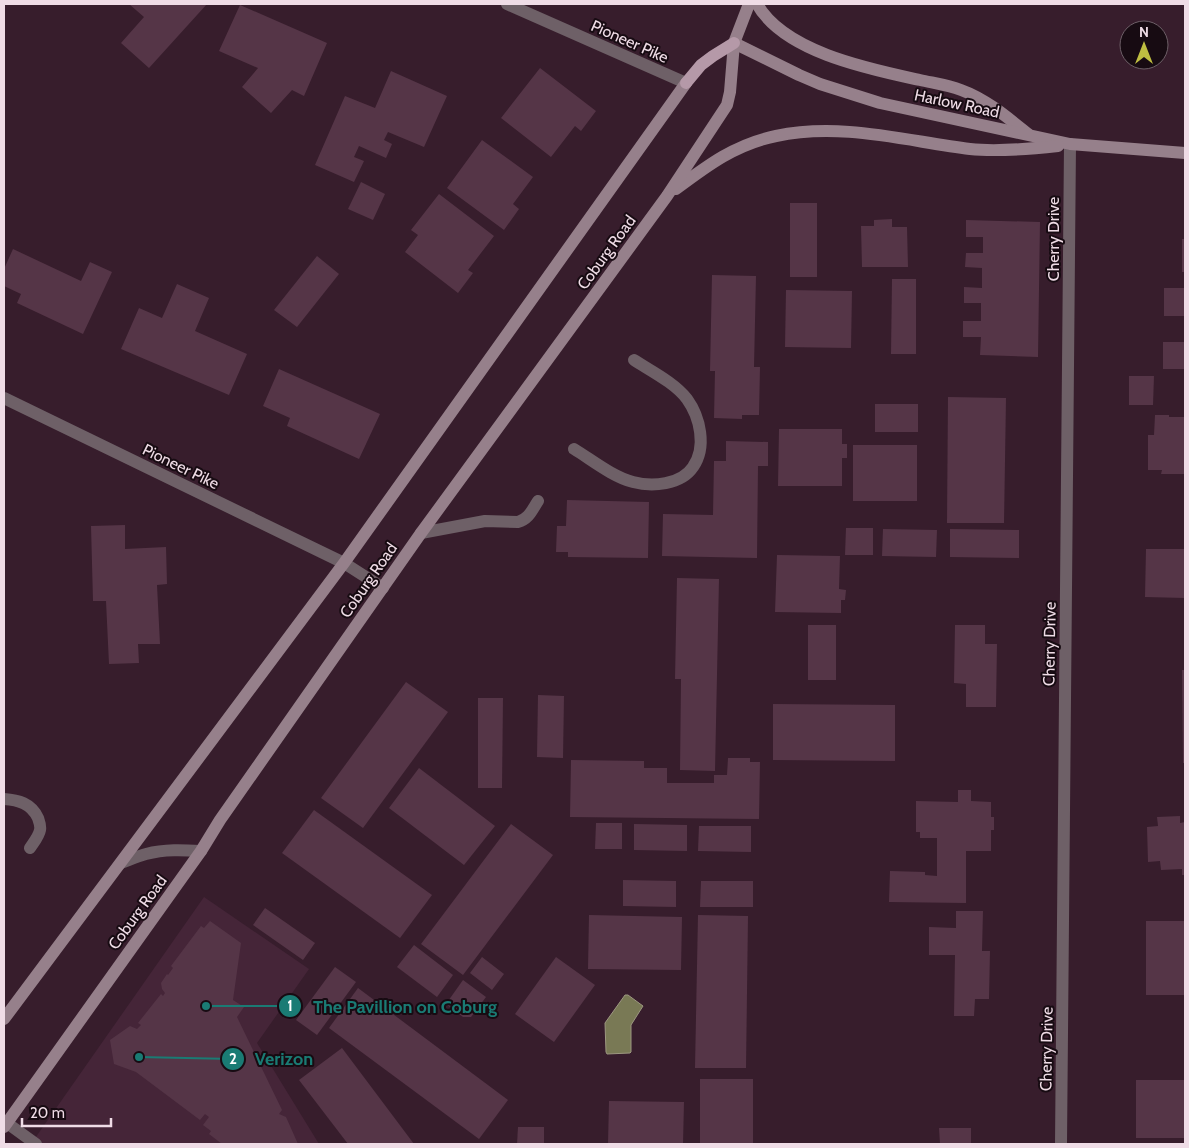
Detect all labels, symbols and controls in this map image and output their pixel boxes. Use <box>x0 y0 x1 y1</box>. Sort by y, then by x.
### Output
street label: Pioneer Pike <box>588 16 671 67</box>
north arrow <box>1119 20 1169 70</box>
text: N <box>1139 23 1149 41</box>
street label: Harlow Road <box>913 85 1001 122</box>
street label: Cherry Drive <box>1044 197 1063 281</box>
street label: Coburg Road <box>573 212 640 293</box>
street label: Pioneer Pike <box>139 440 222 493</box>
street label: Coburg Road <box>336 539 401 621</box>
street label: Cherry Drive <box>1039 602 1060 686</box>
street label: Coburg Road <box>104 872 171 953</box>
callout: The Pavillion on Coburg <box>278 990 507 1023</box>
text: The Pavillion on Coburg <box>313 996 497 1018</box>
text: 1 <box>287 997 293 1015</box>
street label: Cherry Drive <box>1036 1007 1057 1091</box>
callout: Verizon <box>220 1043 324 1076</box>
text: Verizon <box>255 1048 313 1070</box>
text: 2 <box>229 1050 237 1068</box>
scale bar <box>22 1096 111 1128</box>
text: 20 m <box>30 1104 65 1122</box>

